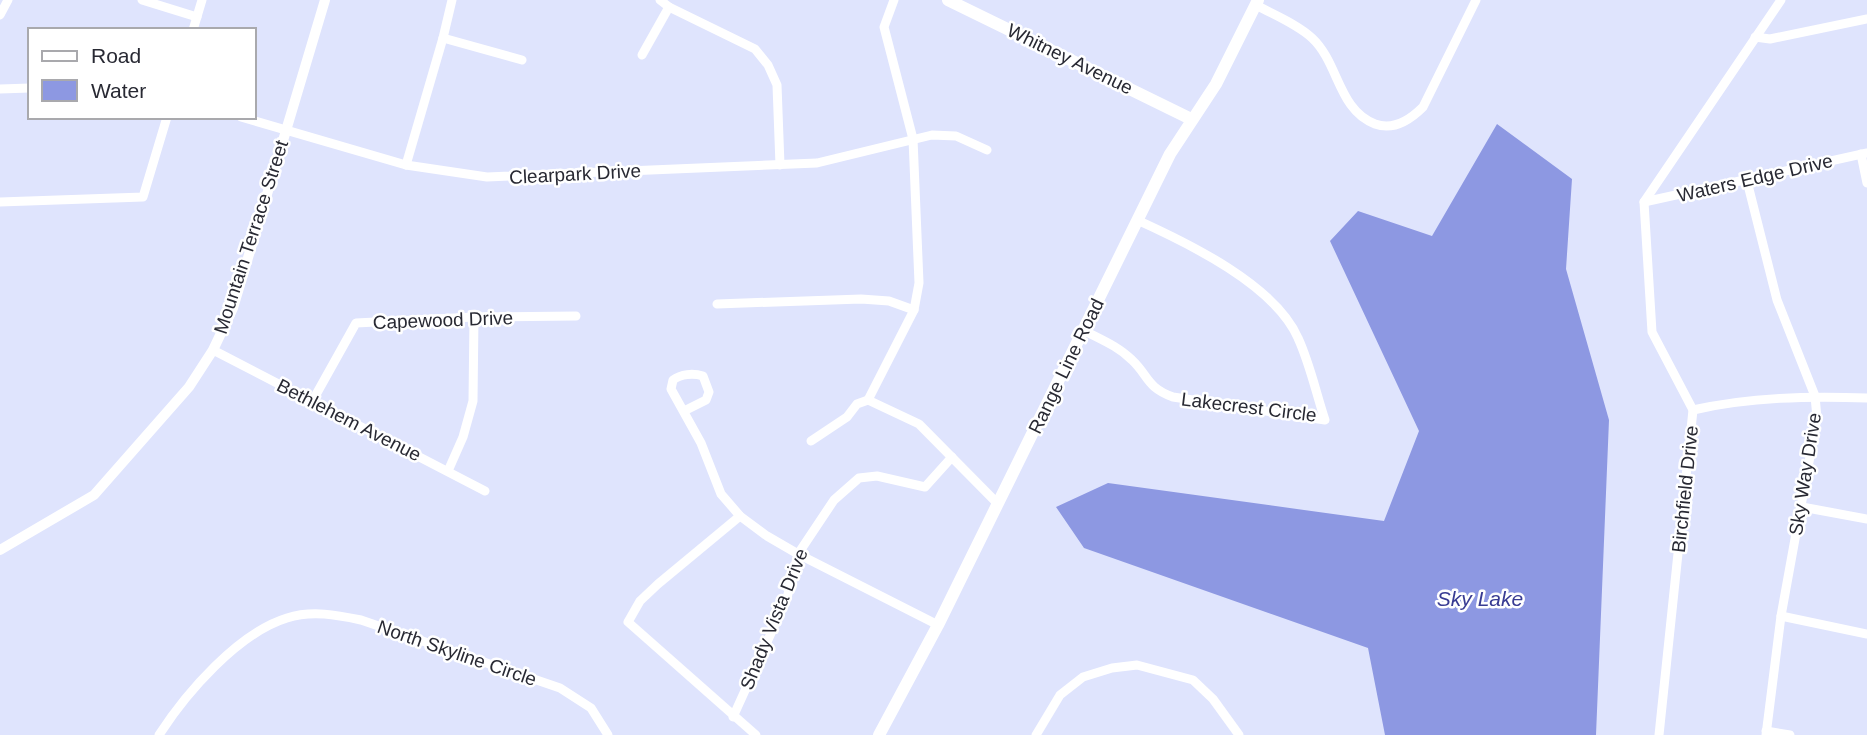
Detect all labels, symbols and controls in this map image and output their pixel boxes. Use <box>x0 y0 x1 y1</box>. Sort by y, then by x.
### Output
street label: Whitney Avenue <box>1004 20 1136 98</box>
legend <box>28 28 256 119</box>
text: Road <box>91 44 141 67</box>
text: Water <box>91 79 146 102</box>
street label: Mountain Terrace Street <box>210 137 292 337</box>
street label: Waters Edge Drive <box>1675 150 1835 206</box>
street label: Clearpark Drive <box>509 160 641 188</box>
street label: Range Line Road <box>1024 295 1108 437</box>
street label: Capewood Drive <box>372 307 514 333</box>
street label: Bethlehem Avenue <box>273 375 425 465</box>
street label: Lakecrest Circle <box>1180 388 1318 426</box>
street label: Sky Way Drive <box>1785 411 1825 537</box>
street label: Birchfield Drive <box>1668 424 1702 554</box>
street label: Shady Vista Drive <box>736 545 812 693</box>
water label: Sky Lake <box>1437 587 1523 610</box>
street label: North Skyline Circle <box>375 616 539 690</box>

